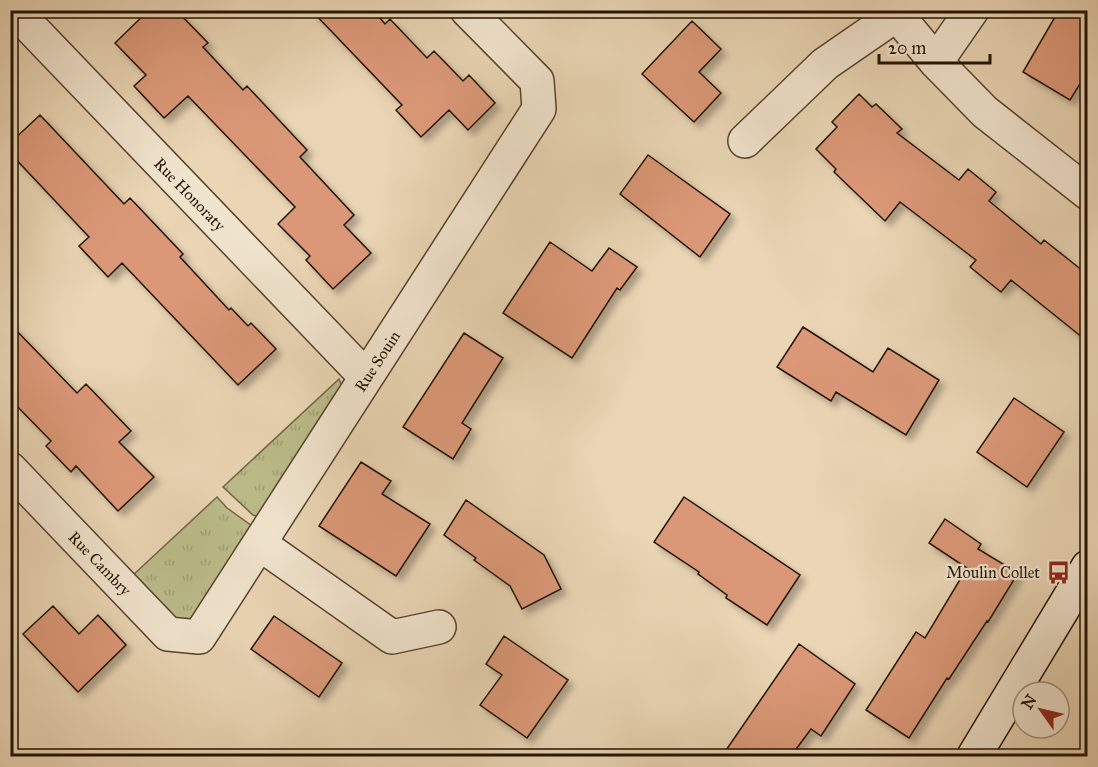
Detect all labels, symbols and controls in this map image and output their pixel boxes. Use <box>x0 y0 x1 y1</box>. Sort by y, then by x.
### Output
scale bar <box>879 27 990 65</box>
text: 20 m <box>888 37 926 59</box>
street label: Rue Honoraty <box>150 154 230 235</box>
street label: Rue Souin <box>351 327 404 395</box>
street label: Rue Cambry <box>64 527 135 600</box>
bus stop icon: Moulin Collet <box>1045 559 1071 585</box>
place label: Moulin Collet <box>946 563 1040 582</box>
north arrow <box>1011 680 1071 740</box>
text: N <box>1017 691 1041 713</box>

